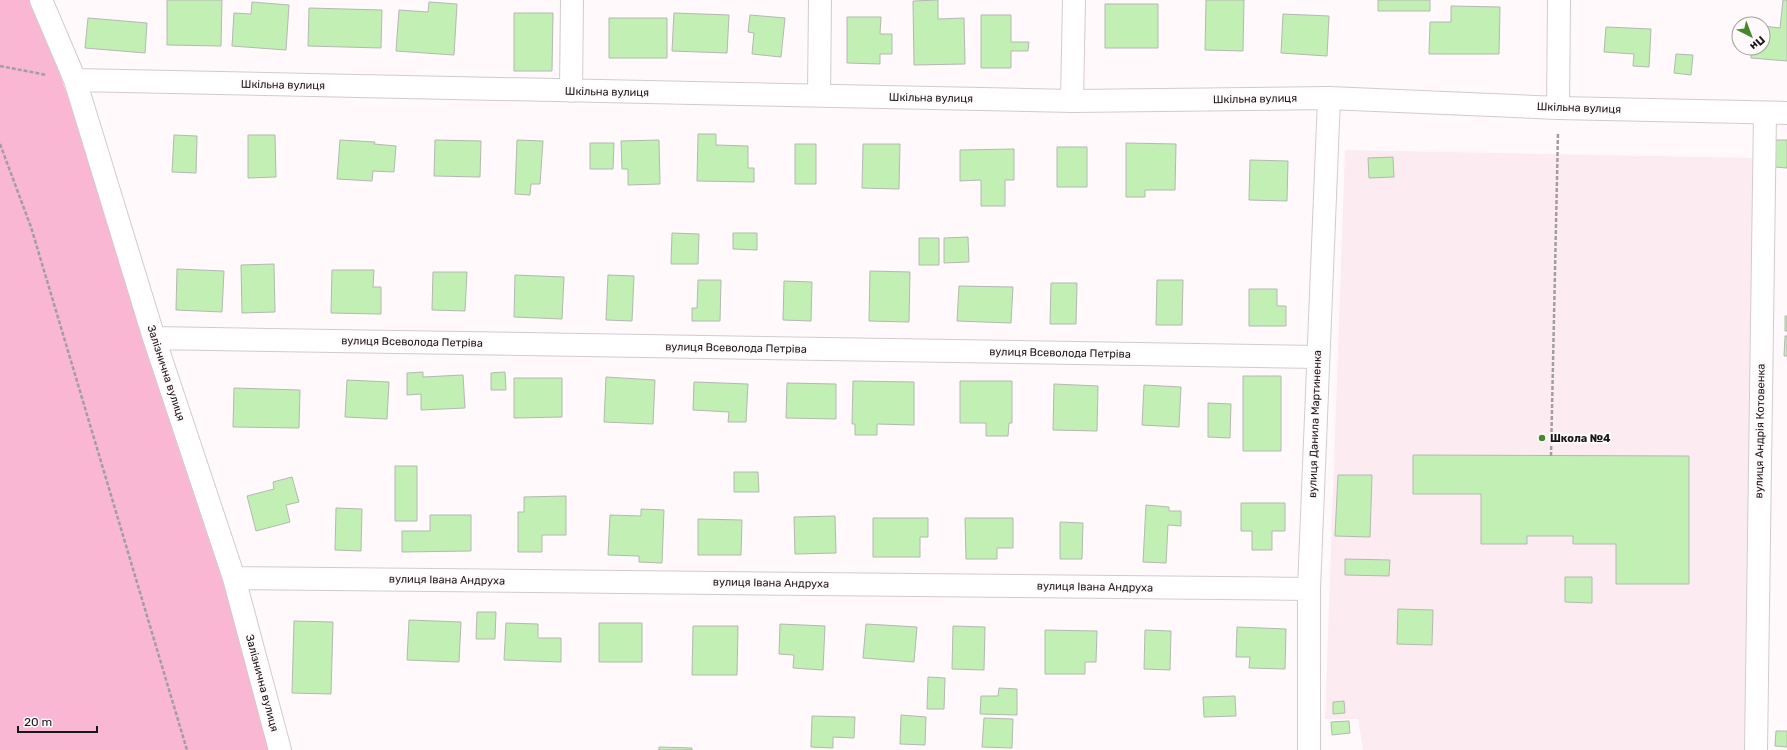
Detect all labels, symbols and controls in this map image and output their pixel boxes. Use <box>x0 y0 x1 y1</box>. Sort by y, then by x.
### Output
north arrow <box>1731 16 1771 56</box>
text: Пн <box>1747 33 1767 53</box>
street label: Шкільна вулиця <box>241 78 325 92</box>
street label: Шкільна вулиця <box>565 85 649 99</box>
street label: Шкільна вулиця <box>889 91 973 105</box>
street label: Шкільна вулиця <box>1213 92 1297 106</box>
street label: Шкільна вулиця <box>1537 100 1621 116</box>
street label: Залізнична вулиця <box>144 323 188 423</box>
street label: вулиця Всеволода Петріва <box>341 334 483 350</box>
street label: вулиця Всеволода Петріва <box>665 340 807 356</box>
street label: вулиця Всеволода Петріва <box>989 345 1131 361</box>
street label: вулиця Данила Мартиненка <box>1306 350 1324 498</box>
street label: вулиця Андрія Котовенка <box>1752 363 1768 499</box>
place label: Школа №4 <box>1550 432 1611 445</box>
marker: Школа №4 <box>1537 433 1547 443</box>
street label: вулиця Івана Андруха <box>389 572 505 588</box>
street label: вулиця Івана Андруха <box>713 575 829 591</box>
street label: вулиця Івана Андруха <box>1037 579 1153 595</box>
street label: Залізнична вулиця <box>243 633 281 733</box>
scale bar <box>18 708 97 734</box>
text: 20 m <box>24 715 52 729</box>

